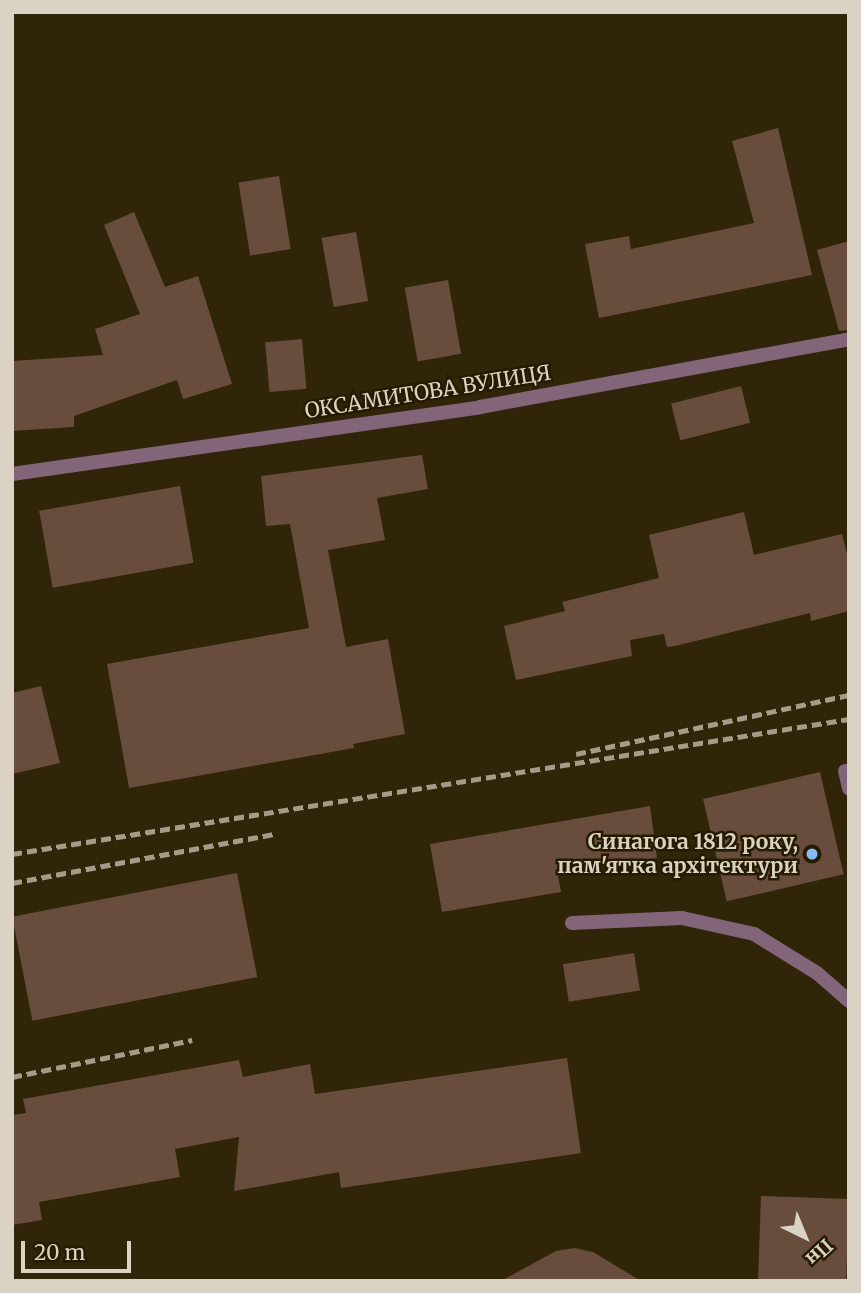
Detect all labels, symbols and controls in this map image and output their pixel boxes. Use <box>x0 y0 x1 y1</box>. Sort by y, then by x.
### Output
street label: ОКСАМИТОВА ВУЛИЦЯ <box>303 360 553 424</box>
place label: Синагога 1812 року, пам'ятка архітектури <box>557 829 798 879</box>
marker: Синагога 1812 року, пам'ятка архітектури <box>804 846 820 862</box>
north arrow <box>770 1202 840 1272</box>
scale bar <box>24 1226 135 1270</box>
text: Пн <box>801 1234 838 1271</box>
text: 20 m <box>34 1239 85 1266</box>

